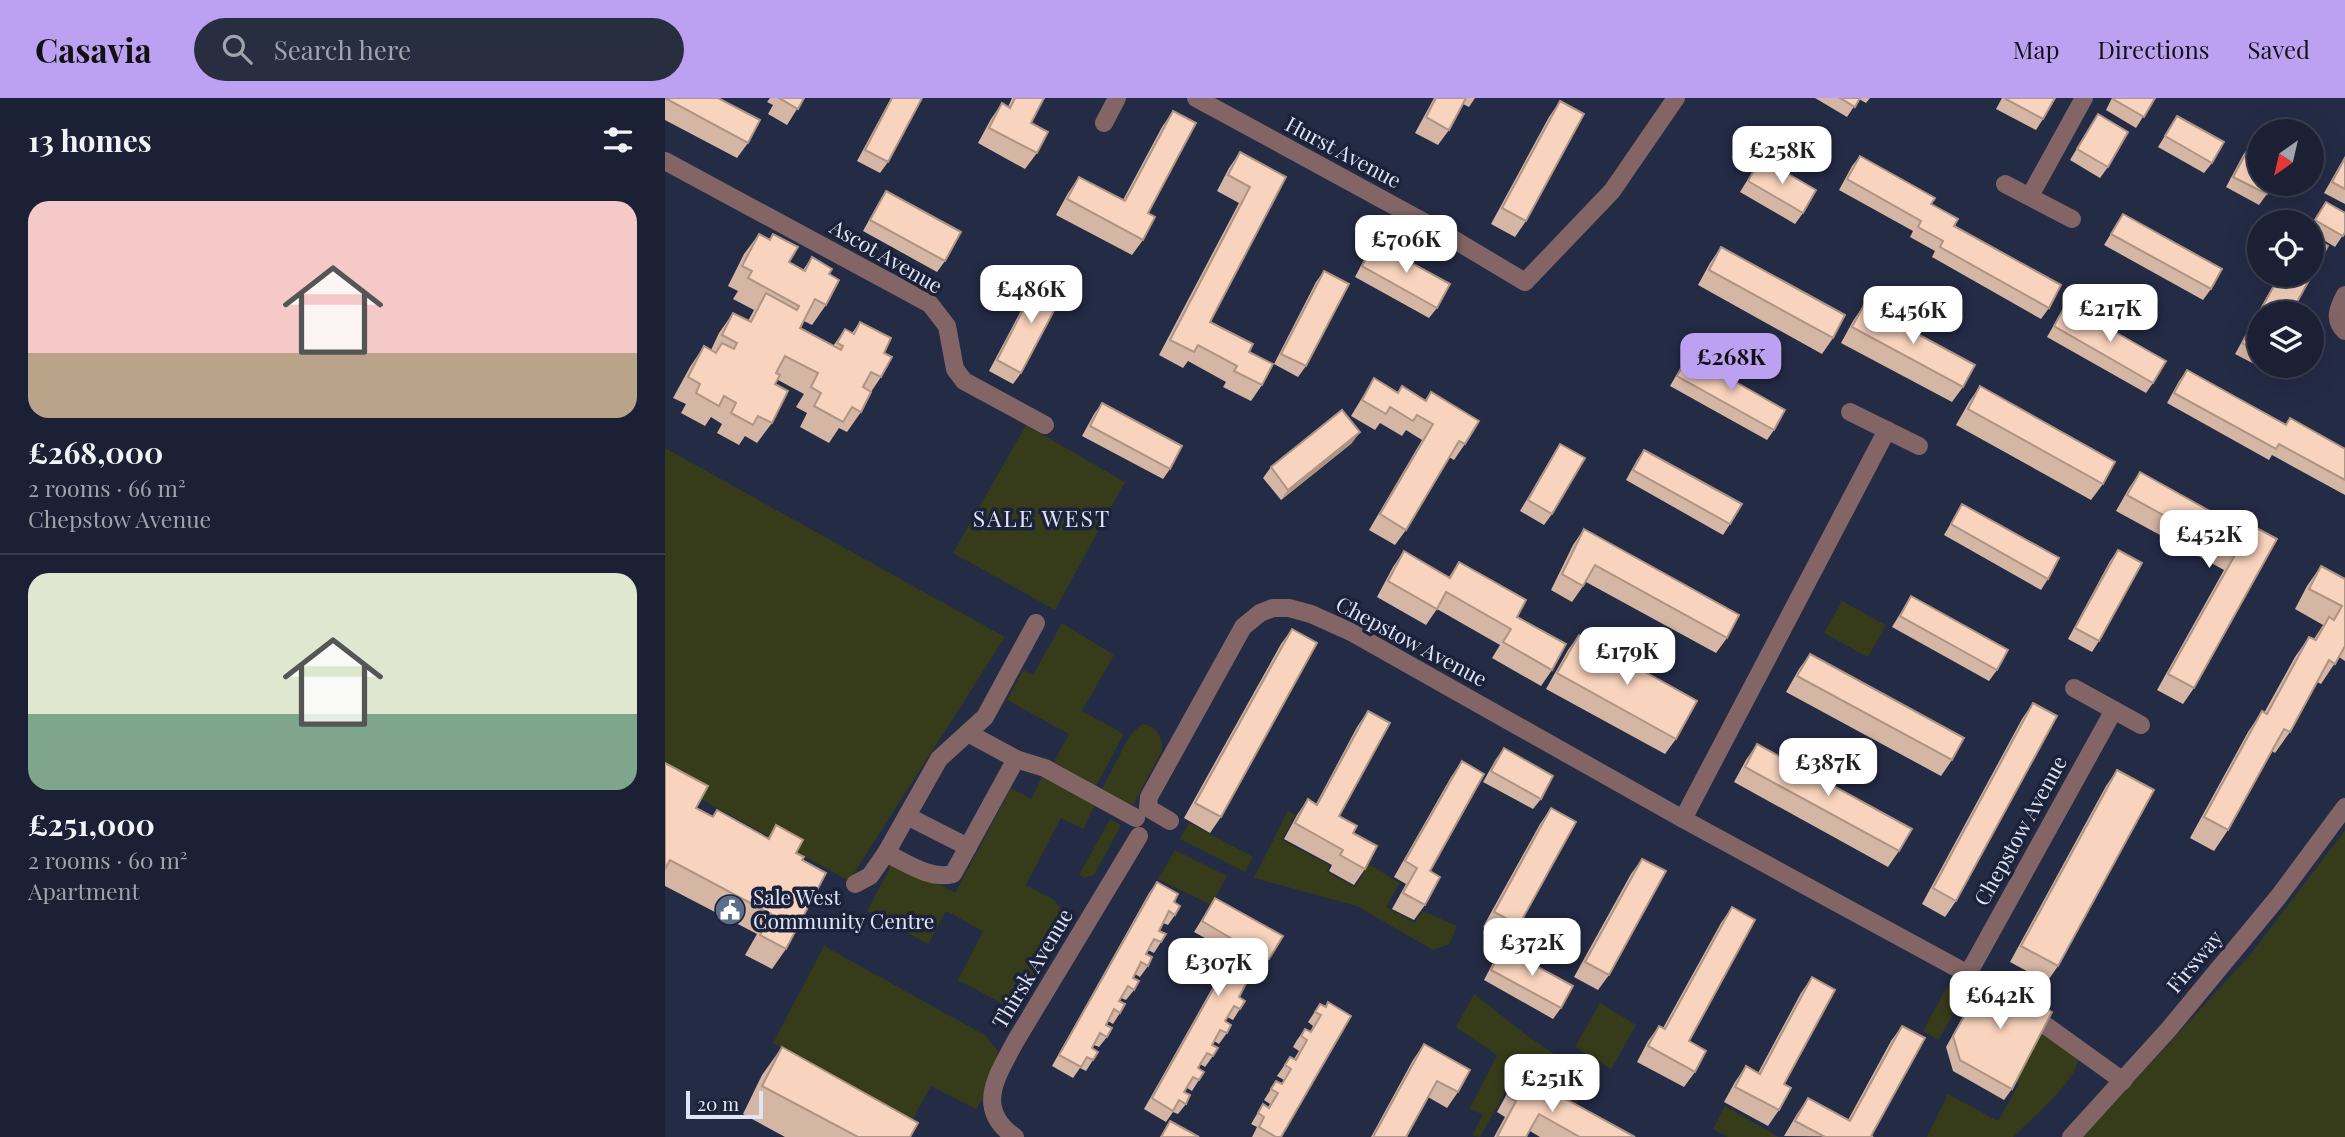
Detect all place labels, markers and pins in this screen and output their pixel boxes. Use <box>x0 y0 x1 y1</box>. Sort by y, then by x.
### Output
pin: £258K <box>1733 126 1831 186</box>
pin: £706K <box>1357 216 1455 275</box>
pin: £486K <box>982 266 1080 325</box>
pin: £217K <box>2061 285 2159 344</box>
pin: £456K <box>1864 286 1962 346</box>
pin: £268K <box>1682 334 1780 393</box>
pin: £452K <box>2160 510 2258 570</box>
pin: £179K <box>1578 628 1676 687</box>
pin: £387K <box>1779 738 1877 798</box>
place label: Sale West Community Centre <box>753 882 934 934</box>
public building icon: Sale West Community Centre <box>713 893 747 927</box>
pin: £372K <box>1483 918 1581 978</box>
pin: £307K <box>1169 939 1267 998</box>
pin: £642K <box>1951 972 2049 1031</box>
pin: £251K <box>1503 1054 1601 1114</box>

